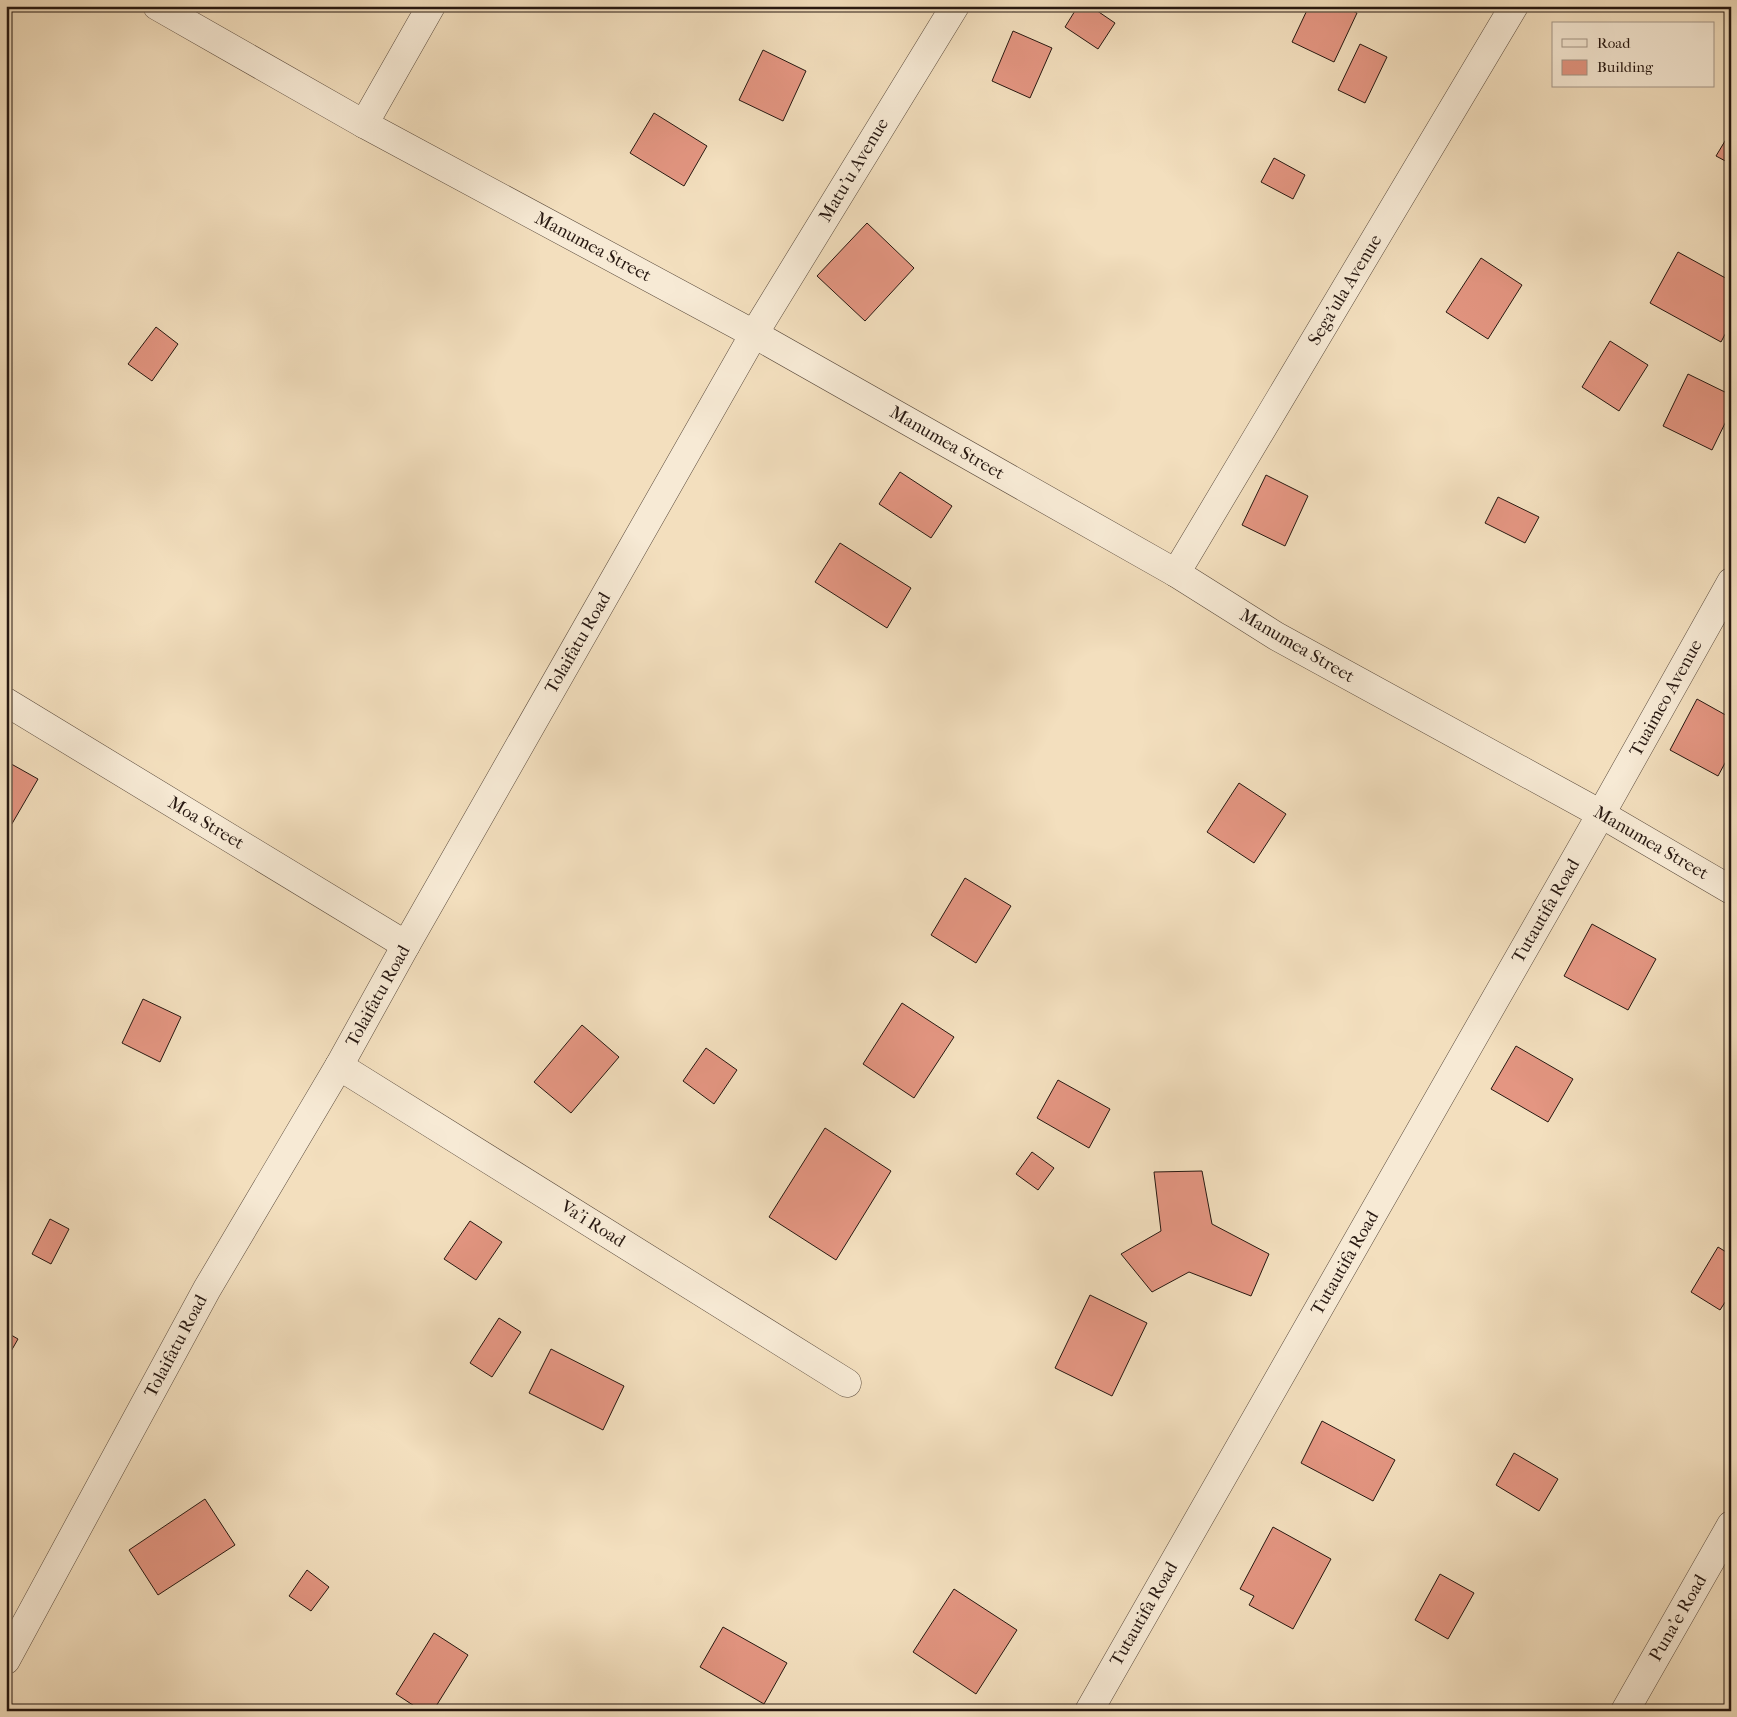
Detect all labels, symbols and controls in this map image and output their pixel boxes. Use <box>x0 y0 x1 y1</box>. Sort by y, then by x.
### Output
legend <box>1552 22 1714 88</box>
text: Road <box>1597 34 1631 52</box>
text: Building <box>1597 58 1654 76</box>
street label: Matu'u Avenue <box>815 114 893 226</box>
street label: Manumea Street <box>531 208 655 287</box>
street label: Sega'ula Avenue <box>1304 231 1386 349</box>
street label: Manumea Street <box>886 402 1008 485</box>
street label: Tolaifatu Road <box>541 589 615 697</box>
street label: Manumea Street <box>1236 605 1358 688</box>
street label: Tuaimeo Avenue <box>1625 636 1707 760</box>
street label: Moa Street <box>164 792 248 854</box>
street label: Manumea Street <box>1590 802 1712 885</box>
street label: Tutautifa Road <box>1508 855 1584 967</box>
street label: Tolaifatu Road <box>341 941 415 1050</box>
street label: Va'i Road <box>556 1196 629 1252</box>
street label: Tutautifa Road <box>1307 1207 1383 1319</box>
street label: Tolaifatu Road <box>140 1291 212 1401</box>
street label: Tutautifa Road <box>1106 1558 1182 1670</box>
street label: Puna'e Road <box>1645 1571 1711 1665</box>

